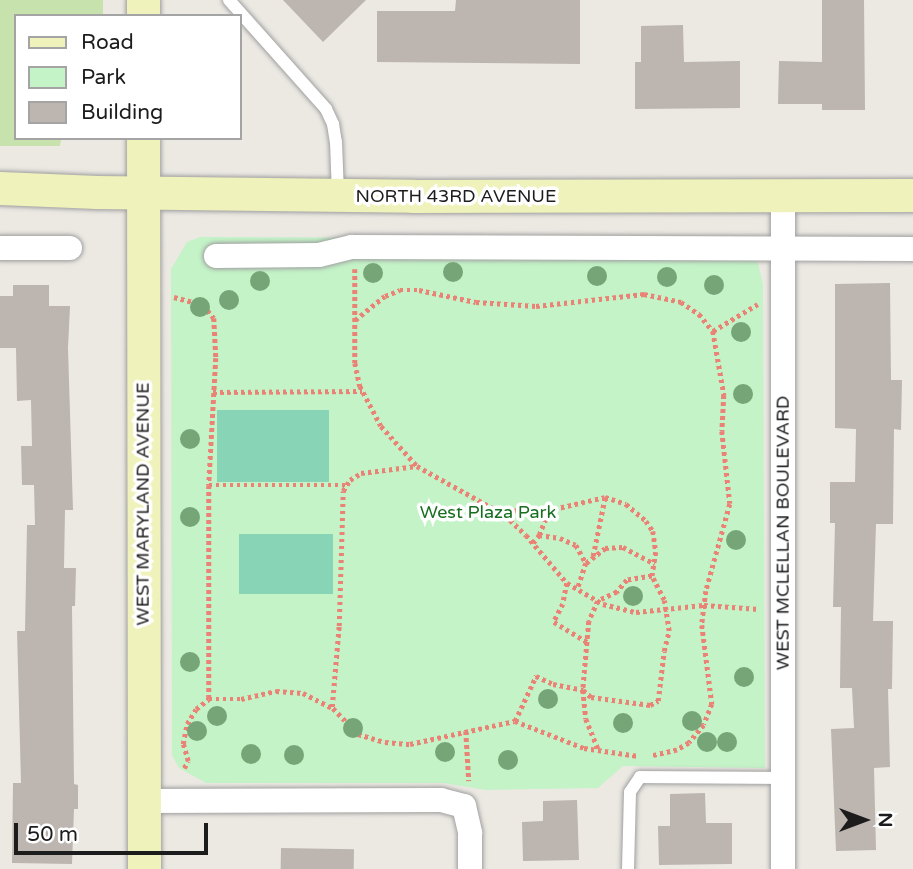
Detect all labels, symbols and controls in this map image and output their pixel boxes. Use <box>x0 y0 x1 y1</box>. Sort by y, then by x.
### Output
legend <box>14 14 242 140</box>
text: Road <box>81 30 134 55</box>
text: Park <box>81 65 126 90</box>
text: Building <box>81 100 163 125</box>
street label: NORTH 43RD AVENUE <box>356 185 556 207</box>
street label: WEST MARYLAND AVENUE <box>132 382 154 626</box>
street label: WEST MCLELLAN BOULEVARD <box>772 396 794 670</box>
park label: West Plaza Park <box>420 501 556 523</box>
north arrow <box>829 785 899 855</box>
scale bar <box>18 810 212 854</box>
text: N <box>874 812 896 828</box>
text: 50 m <box>27 822 78 847</box>

